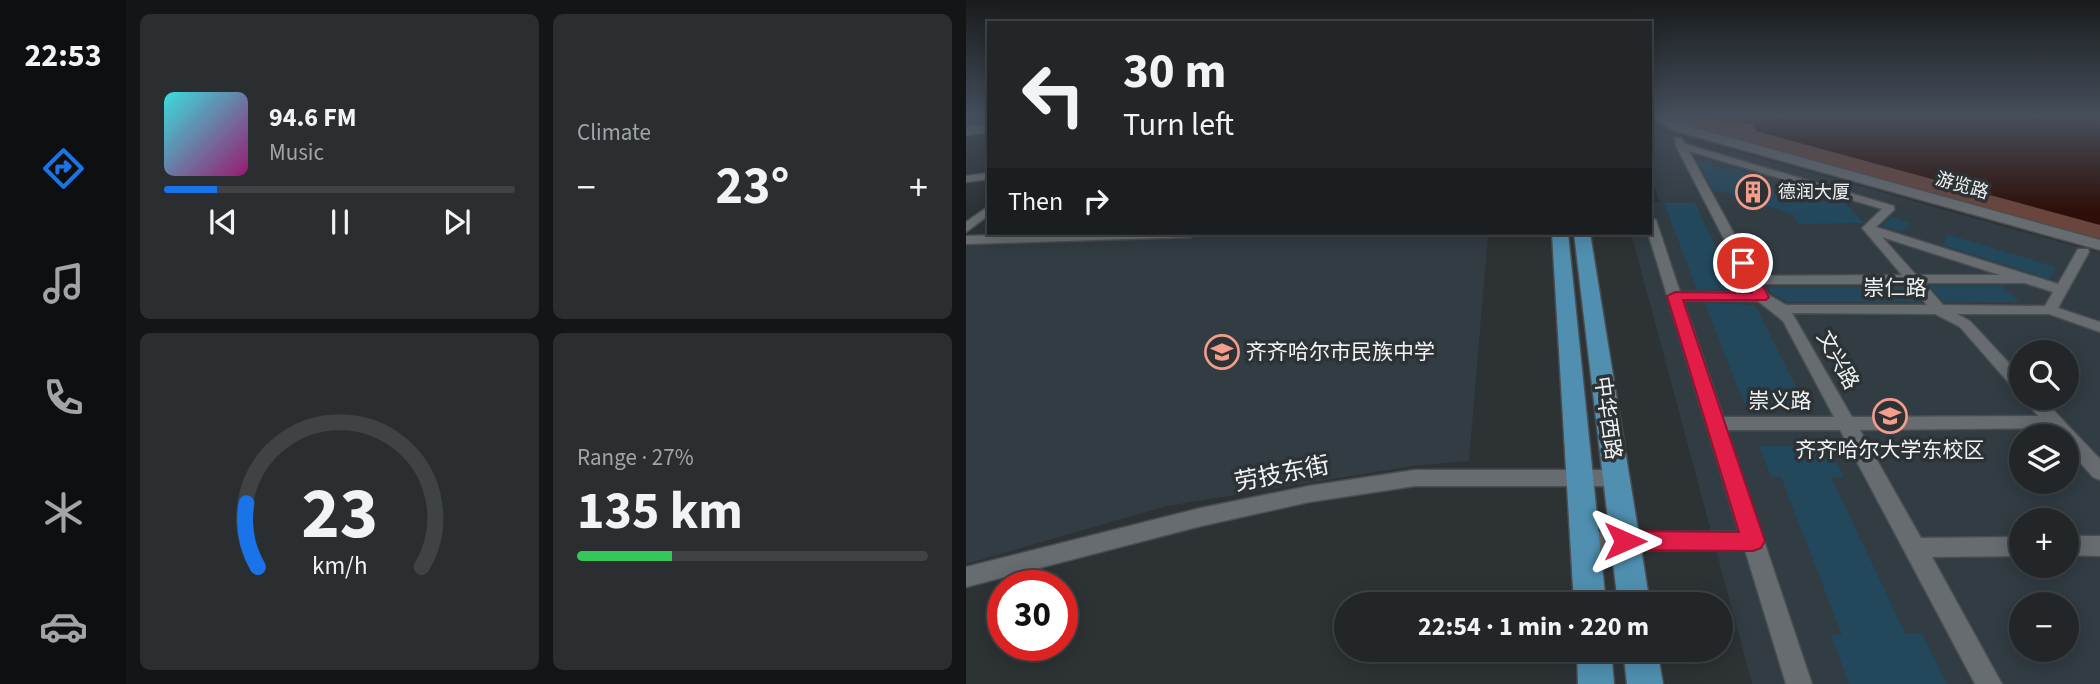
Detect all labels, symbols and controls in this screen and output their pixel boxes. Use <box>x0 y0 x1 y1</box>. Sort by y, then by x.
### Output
text: 22:53 <box>24 33 102 79</box>
text: 30 m <box>1123 37 1227 107</box>
icon: left <box>1008 49 1099 140</box>
text: 94.6 FM <box>269 99 357 136</box>
text: Turn left <box>1123 102 1234 148</box>
text: Climate <box>577 116 651 149</box>
text: Music <box>269 136 324 169</box>
icon: directions <box>39 144 88 193</box>
text: 23° <box>716 150 789 224</box>
text: − <box>577 161 596 215</box>
text: + <box>909 161 928 215</box>
street label: 游览路 <box>1933 167 1991 205</box>
building icon: 德润大厦 <box>1734 173 1772 211</box>
place label: 德润大厦 <box>1778 180 1850 205</box>
icon: right <box>1077 182 1115 220</box>
text: Then <box>1008 183 1063 220</box>
icon: previous <box>204 203 242 241</box>
icon: pause <box>321 203 359 241</box>
icon: next <box>438 203 476 241</box>
pin <box>1713 233 1773 293</box>
icon: arrive <box>1724 244 1762 282</box>
icon: music <box>39 259 88 308</box>
street label: 崇仁路 <box>1864 273 1927 303</box>
street label: 文兴路 <box>1810 325 1866 395</box>
school or university icon: 齐齐哈尔市民族中学 <box>1203 333 1241 371</box>
place label: 齐齐哈尔市民族中学 <box>1246 337 1435 367</box>
map controls <box>2009 340 2079 662</box>
button: search <box>2009 340 2079 410</box>
icon: phone <box>39 373 88 422</box>
street label: 中华西路 <box>1587 374 1629 462</box>
street label: 崇义路 <box>1749 386 1812 416</box>
school or university icon: 齐齐哈尔大学东校区 <box>1871 397 1909 435</box>
button: layers <box>2009 424 2079 494</box>
place label: 齐齐哈尔大学东校区 <box>1796 435 1985 465</box>
text: Range · 27% <box>577 441 694 474</box>
street label: 劳技东街 <box>1232 448 1332 500</box>
text: 23 <box>301 463 378 567</box>
text: 135 km <box>577 475 743 549</box>
icon: climate <box>39 488 88 537</box>
position arrow <box>1588 504 1662 578</box>
button: + <box>2009 508 2079 578</box>
text: km/h <box>312 548 367 584</box>
speed limit sign: 30 <box>987 570 1078 661</box>
button: − <box>2009 592 2079 662</box>
icon: car <box>39 602 88 651</box>
text: 22:54 · 1 min · 220 m <box>1418 608 1649 645</box>

